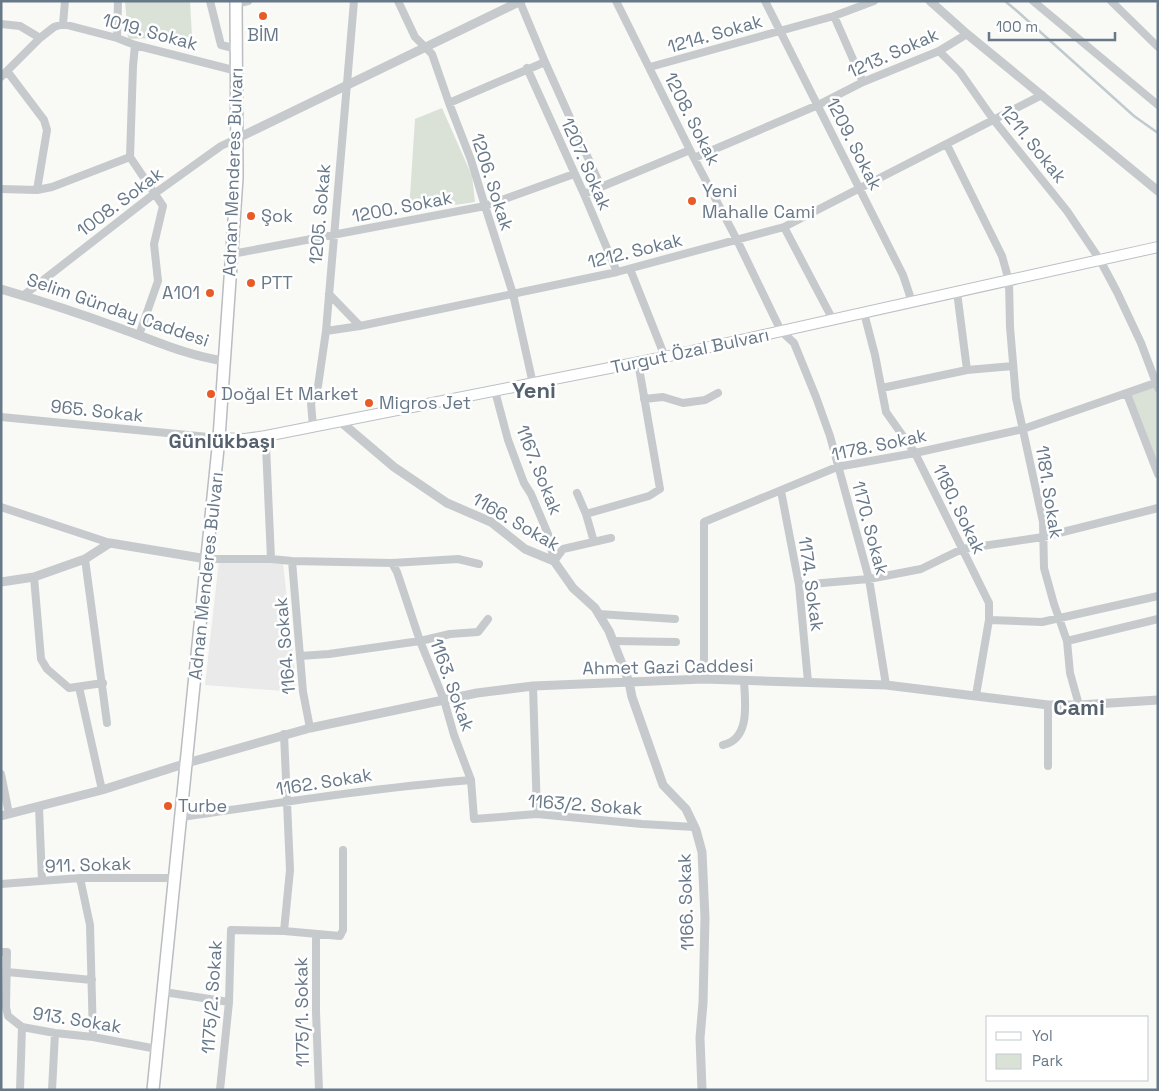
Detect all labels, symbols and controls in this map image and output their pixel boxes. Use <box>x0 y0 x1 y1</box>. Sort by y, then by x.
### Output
street label: 1019. Sokak <box>100 8 201 55</box>
street label: 1214. Sokak <box>665 9 765 58</box>
marker: BİM <box>257 10 269 22</box>
scale bar <box>989 10 1115 42</box>
text: 100 m <box>996 17 1038 36</box>
street label: 1213. Sokak <box>844 22 942 83</box>
place label: BİM <box>247 23 279 46</box>
street label: Adnan Menderes Bulvarı <box>217 67 248 277</box>
street label: 1208. Sokak <box>659 68 726 169</box>
street label: 1209. Sokak <box>821 94 888 194</box>
street label: 1211. Sokak <box>995 100 1072 188</box>
street label: 1207. Sokak <box>556 114 617 214</box>
street label: 1206. Sokak <box>466 130 519 234</box>
street label: 1008. Sokak <box>72 162 168 241</box>
street label: 1205. Sokak <box>304 162 335 265</box>
place label: Yeni Mahalle Cami <box>702 179 815 223</box>
street label: 1200. Sokak <box>350 185 454 227</box>
marker: Yeni Mahalle Cami <box>686 195 698 207</box>
place label: Şok <box>261 204 293 227</box>
marker: Şok <box>245 210 257 222</box>
street label: 1212. Sokak <box>585 228 685 273</box>
street label: Selim Günday Caddesi <box>24 268 212 352</box>
place label: PTT <box>261 271 293 294</box>
marker: PTT <box>245 277 257 289</box>
place label: A101 <box>162 281 200 304</box>
marker: A101 <box>204 287 216 299</box>
street label: Turgut Özal Bulvarı <box>609 323 771 379</box>
district label: Yeni <box>512 376 556 404</box>
place label: Doğal Et Market <box>221 382 359 405</box>
marker: Doğal Et Market <box>205 388 217 400</box>
place label: Migros Jet <box>379 391 471 414</box>
street label: 965. Sokak <box>50 394 145 427</box>
marker: Migros Jet <box>363 397 375 409</box>
street label: 1167. Sokak <box>511 421 568 518</box>
street label: 1178. Sokak <box>829 423 929 466</box>
district label: Günlükbaşı <box>169 428 275 454</box>
street label: 1181. Sokak <box>1031 444 1068 540</box>
street label: 1180. Sokak <box>928 460 991 558</box>
street label: Adnan Menderes Bulvarı <box>183 471 228 681</box>
street label: 1170. Sokak <box>847 478 894 578</box>
street label: 1166. Sokak <box>468 487 564 556</box>
street label: 1174. Sokak <box>793 535 830 633</box>
street label: 1164. Sokak <box>269 596 300 696</box>
street label: 1163. Sokak <box>425 635 480 735</box>
street label: Ahmet Gazi Caddesi <box>582 654 754 679</box>
district label: Cami <box>1053 693 1105 721</box>
street label: 1162. Sokak <box>274 763 374 800</box>
street label: 1163/2. Sokak <box>527 789 643 820</box>
place label: Turbe <box>178 794 227 817</box>
marker: Turbe <box>162 800 174 812</box>
street label: 911. Sokak <box>44 851 132 877</box>
street label: 1166. Sokak <box>672 853 699 951</box>
street label: 1175/2. Sokak <box>196 939 227 1055</box>
street label: 1175/1. Sokak <box>289 956 314 1067</box>
street label: 913. Sokak <box>31 1001 123 1038</box>
legend <box>986 1016 1149 1081</box>
text: Yol <box>1032 1026 1053 1045</box>
text: Park <box>1032 1051 1063 1070</box>

